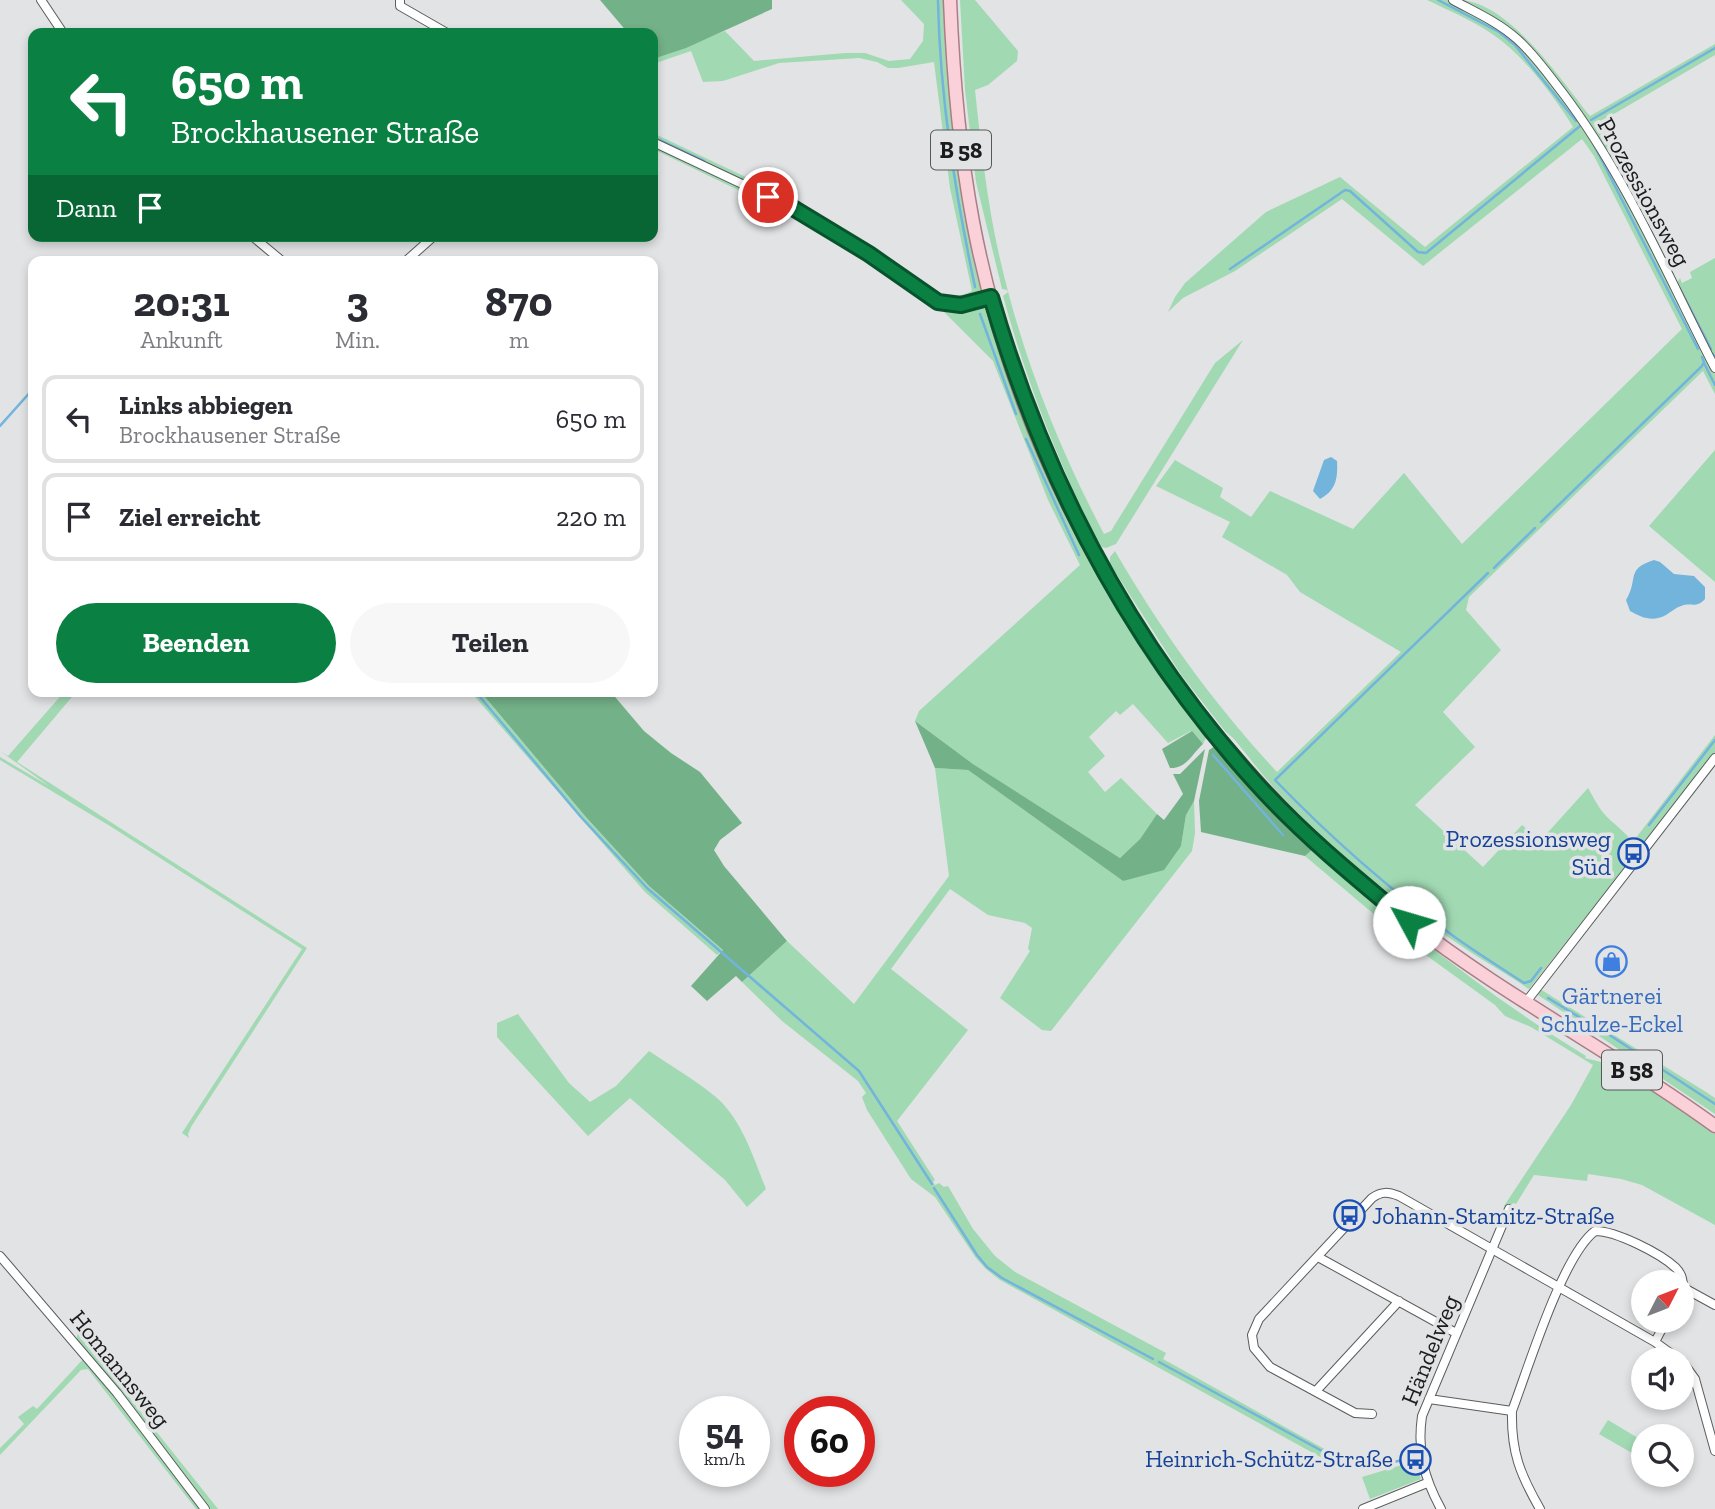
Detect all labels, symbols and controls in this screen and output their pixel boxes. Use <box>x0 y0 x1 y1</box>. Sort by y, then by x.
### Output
text: 650 m <box>171 53 303 112</box>
icon: left <box>56 56 147 147</box>
street label: Prozessionsweg <box>1592 112 1697 271</box>
text: Brockhausener Straße <box>171 113 479 151</box>
road number: B 58 <box>931 130 991 169</box>
pin <box>738 167 798 227</box>
icon: arrive <box>749 178 787 216</box>
icon: arrive <box>131 189 169 227</box>
text: Dann <box>56 192 117 224</box>
text: 20:31 <box>133 276 230 327</box>
text: 3 <box>346 276 369 327</box>
text: 870 <box>485 276 553 327</box>
text: Ankunft <box>141 326 223 354</box>
text: Min. <box>335 326 380 354</box>
text: m <box>509 326 529 354</box>
text: Links abbiegen <box>119 389 293 421</box>
icon: left <box>60 400 98 438</box>
text: 650 m <box>556 403 626 435</box>
text: Brockhausener Straße <box>119 421 341 449</box>
icon: arrive <box>60 498 98 536</box>
text: Ziel erreicht <box>119 501 260 533</box>
text: 220 m <box>556 501 626 533</box>
button: Beenden <box>56 603 336 683</box>
button: Teilen <box>350 603 630 683</box>
place label: Prozessionsweg Süd <box>1446 824 1611 881</box>
bus stop icon: Prozessionsweg Süd <box>1617 836 1651 870</box>
position arrow <box>1372 885 1446 959</box>
shop icon: Gärtnerei Schulze-Eckel <box>1595 945 1629 979</box>
place label: Gärtnerei Schulze-Eckel <box>1541 981 1683 1038</box>
road number: B 58 <box>1602 1050 1662 1090</box>
bus stop icon: Johann-Stamitz-Straße <box>1332 1199 1366 1233</box>
place label: Johann-Stamitz-Straße <box>1372 1201 1614 1230</box>
north arrow <box>1631 1270 1694 1334</box>
map controls <box>1631 1270 1694 1487</box>
street label: Händelweg <box>1394 1290 1465 1409</box>
street label: Homannsweg <box>64 1304 177 1433</box>
button: sound <box>1631 1347 1694 1410</box>
speed limit sign: 60 <box>784 1396 875 1487</box>
text: 54 <box>705 1411 744 1453</box>
button: search <box>1631 1424 1694 1487</box>
bus stop icon: Heinrich-Schütz-Straße <box>1399 1442 1433 1476</box>
place label: Heinrich-Schütz-Straße <box>1145 1444 1393 1473</box>
text: km/h <box>704 1448 745 1470</box>

